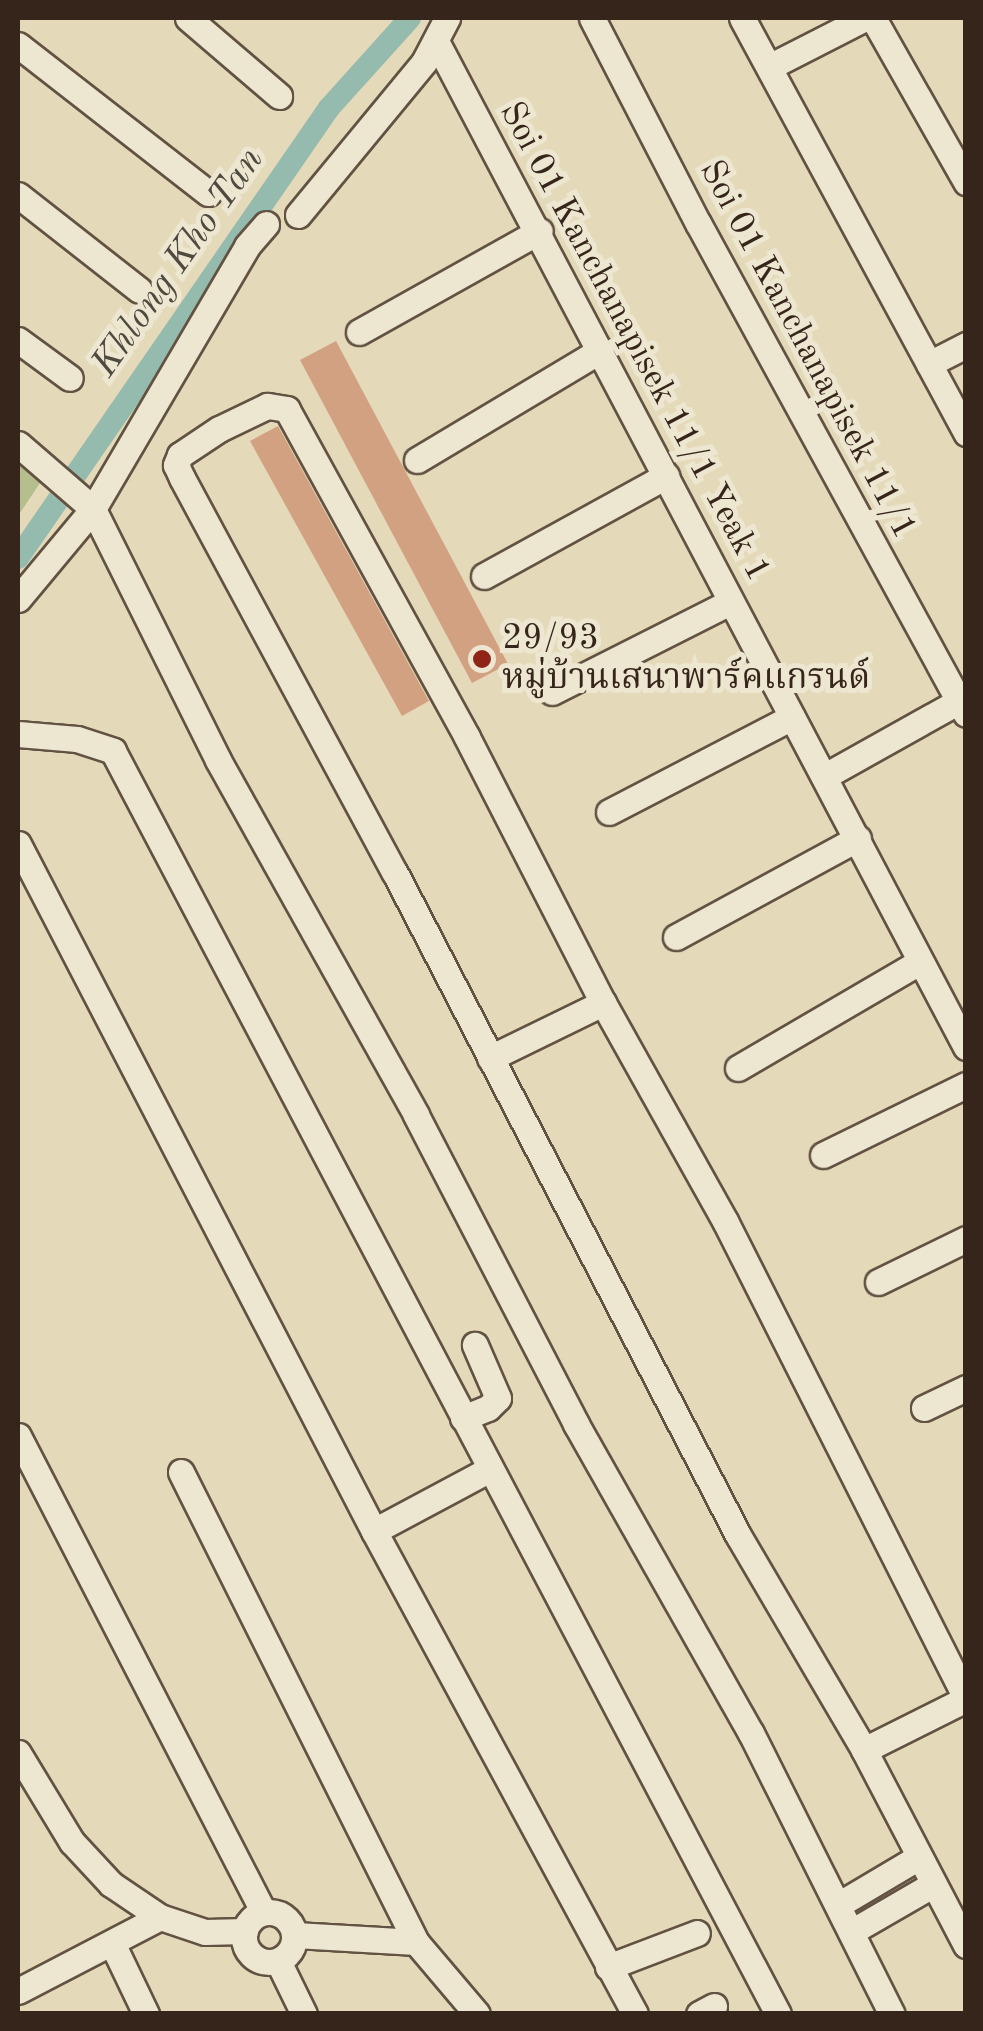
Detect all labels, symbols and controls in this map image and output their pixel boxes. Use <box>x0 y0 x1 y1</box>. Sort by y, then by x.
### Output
street label: Soi 01 Kanchanapisek 11/1 Yeak 1 <box>489 95 779 589</box>
water label: Khlong Kho Tan <box>83 139 275 387</box>
street label: Soi 01 Kanchanapisek 11/1 <box>689 154 925 546</box>
place label: 29/93 หมู่บ้านเสนาพาร์คแกรนด์ <box>502 618 870 700</box>
marker: 29/93 หมู่บ้านเสนาพาร์คแกรนด์ <box>471 648 493 670</box>

